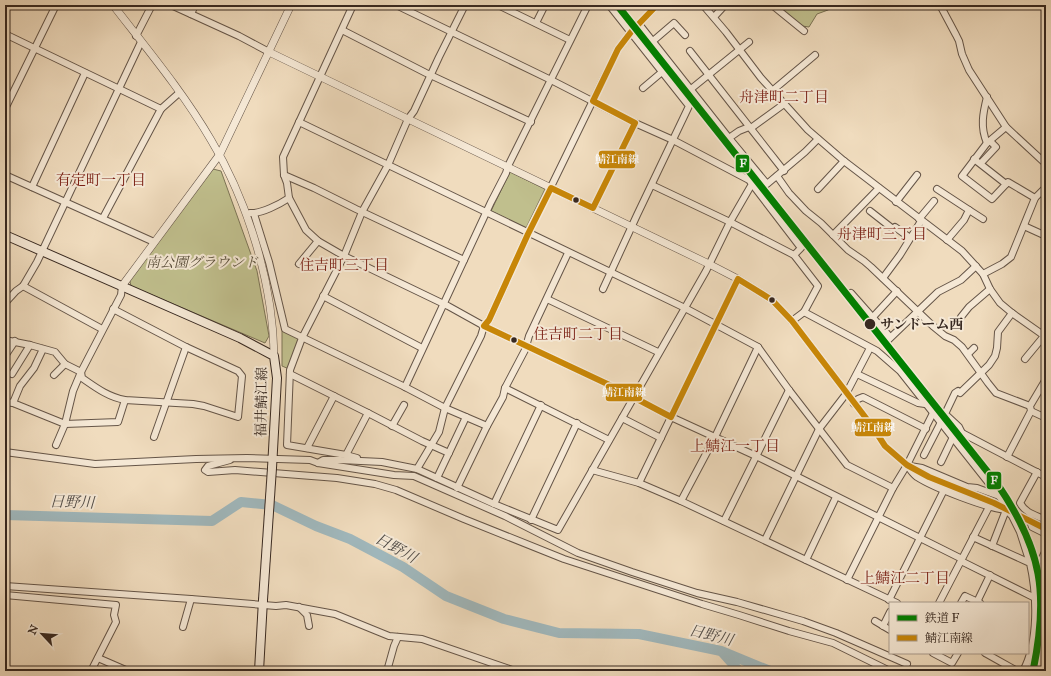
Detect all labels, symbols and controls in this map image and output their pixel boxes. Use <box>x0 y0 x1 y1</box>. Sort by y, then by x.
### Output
district label: 舟津町二丁目 <box>739 88 829 106</box>
line badge: 鯖江南線 <box>598 150 636 169</box>
text: 鯖江南線 <box>595 153 640 166</box>
line badge: F <box>735 154 750 173</box>
text: F <box>739 157 747 170</box>
district label: 有定町一丁目 <box>56 171 146 189</box>
unlabelled marker <box>571 195 581 205</box>
district label: 舟津町三丁目 <box>837 225 927 243</box>
park label: 南公園グラウンド <box>146 254 259 271</box>
district label: 住吉町三丁目 <box>299 256 389 274</box>
unlabelled marker <box>767 295 777 305</box>
place label: サンドーム西 <box>880 316 963 333</box>
marker: サンドーム西 <box>863 317 877 331</box>
district label: 住吉町二丁目 <box>533 325 623 343</box>
unlabelled marker <box>509 335 519 345</box>
street label: 福井鯖江線 <box>252 367 271 437</box>
line badge: 鯖江南線 <box>605 383 643 402</box>
text: 鯖江南線 <box>602 386 647 399</box>
line badge: 鯖江南線 <box>854 418 892 437</box>
text: 鯖江南線 <box>851 421 896 434</box>
district label: 上鯖江一丁目 <box>690 437 780 455</box>
line badge: F <box>986 471 1002 490</box>
text: F <box>990 474 998 487</box>
water label: 日野川 <box>49 492 97 512</box>
water label: 日野川 <box>372 529 422 568</box>
district label: 上鯖江二丁目 <box>860 569 950 587</box>
legend <box>889 602 1029 654</box>
text: 鉄道 F <box>924 611 960 625</box>
north arrow <box>22 614 62 654</box>
water label: 日野川 <box>687 621 737 650</box>
text: N <box>26 622 42 637</box>
text: 鯖江南線 <box>925 631 973 645</box>

